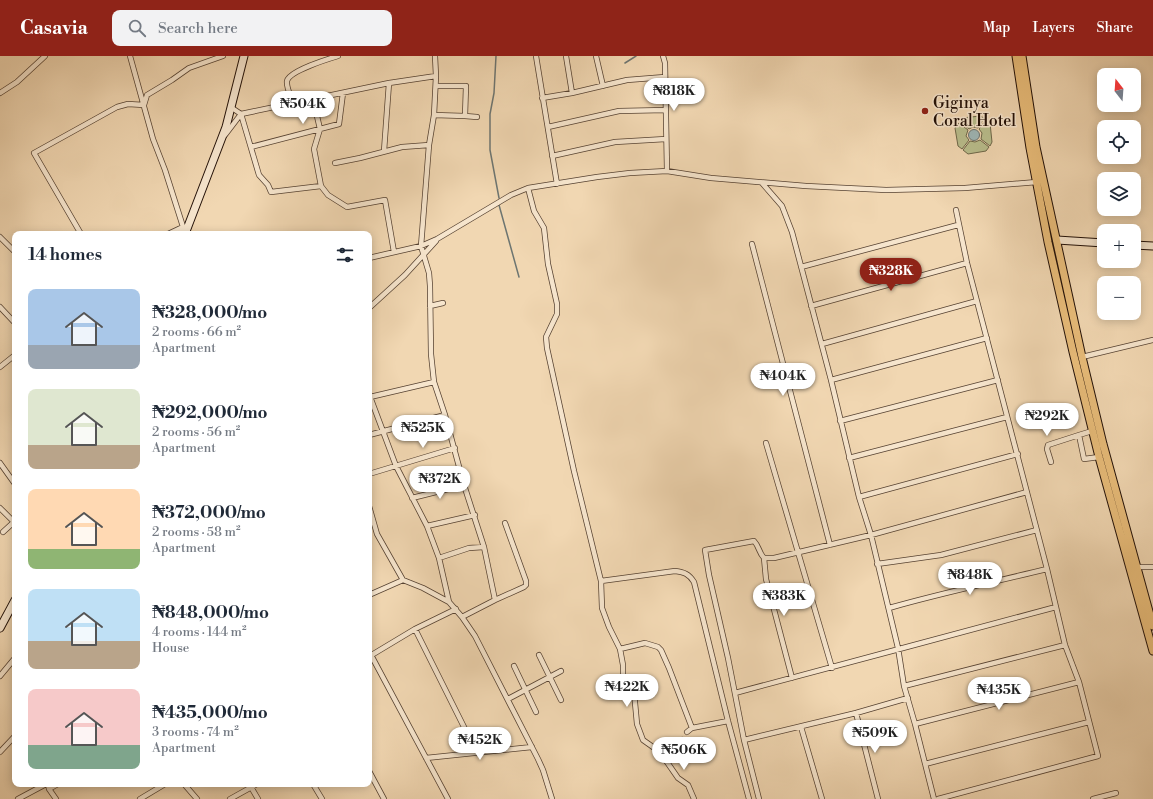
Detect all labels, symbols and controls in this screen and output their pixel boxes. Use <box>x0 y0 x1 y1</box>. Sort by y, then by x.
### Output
search box <box>112 10 392 46</box>
text: Casavia <box>20 16 88 40</box>
icon: search <box>126 17 148 39</box>
text: Search here <box>158 19 238 38</box>
text: Map <box>983 19 1010 37</box>
text: Layers <box>1032 19 1075 37</box>
text: Share <box>1097 19 1133 37</box>
north arrow <box>1097 68 1141 112</box>
map controls <box>1097 68 1141 320</box>
pin: ₦818K <box>646 78 702 112</box>
text: ₦818K <box>653 83 695 99</box>
pin: ₦504K <box>275 91 331 125</box>
place label: Giginya Coral Hotel <box>933 93 1016 131</box>
text: ₦504K <box>280 96 326 112</box>
marker: Giginya Coral Hotel <box>920 106 930 116</box>
button: locate <box>1097 120 1141 164</box>
button: layers <box>1097 172 1141 216</box>
button: + <box>1097 224 1141 268</box>
text: 14 homes <box>28 244 102 266</box>
icon: filters <box>334 244 356 266</box>
pin: ₦328K <box>863 258 919 292</box>
text: ₦328K <box>869 263 913 279</box>
button: − <box>1097 276 1141 320</box>
text: ₦328,000/mo <box>152 302 267 324</box>
icon: home <box>60 305 108 353</box>
text: 2 rooms · 66 m² <box>152 324 241 340</box>
text: Apartment <box>152 340 216 356</box>
pin: ₦404K <box>755 363 811 397</box>
text: ₦404K <box>759 368 807 384</box>
text: ₦292,000/mo <box>152 402 268 424</box>
pin: ₦292K <box>1019 403 1075 437</box>
icon: home <box>60 405 108 453</box>
text: ₦292K <box>1025 408 1069 424</box>
pin: ₦525K <box>395 415 451 449</box>
text: ₦525K <box>401 420 445 436</box>
text: 2 rooms · 56 m² <box>152 424 240 440</box>
text: Apartment <box>152 440 216 456</box>
pin: ₦372K <box>412 466 468 500</box>
text: ₦372K <box>418 471 462 487</box>
text: ₦372,000/mo <box>152 502 266 524</box>
icon: home <box>60 505 108 553</box>
text: 2 rooms · 58 m² <box>152 524 241 540</box>
text: Apartment <box>152 540 216 556</box>
pin: ₦848K <box>942 562 998 596</box>
text: ₦848K <box>947 567 993 583</box>
pin: ₦383K <box>756 583 812 617</box>
text: ₦383K <box>762 588 806 604</box>
text: ₦848,000/mo <box>152 602 269 624</box>
icon: home <box>60 605 108 653</box>
text: 4 rooms · 144 m² <box>152 624 247 640</box>
text: House <box>152 640 189 656</box>
pin: ₦422K <box>599 674 655 708</box>
pin: ₦435K <box>971 677 1027 711</box>
text: ₦422K <box>604 679 650 695</box>
text: ₦435K <box>977 682 1021 698</box>
text: ₦435,000/mo <box>152 702 268 724</box>
icon: home <box>60 705 108 753</box>
pin: ₦509K <box>847 720 903 754</box>
text: 3 rooms · 74 m² <box>152 724 239 740</box>
text: ₦509K <box>852 725 898 741</box>
pin: ₦452K <box>452 727 508 761</box>
text: ₦452K <box>457 732 503 748</box>
pin: ₦506K <box>656 737 712 771</box>
text: Apartment <box>152 740 216 756</box>
text: ₦506K <box>661 742 707 758</box>

